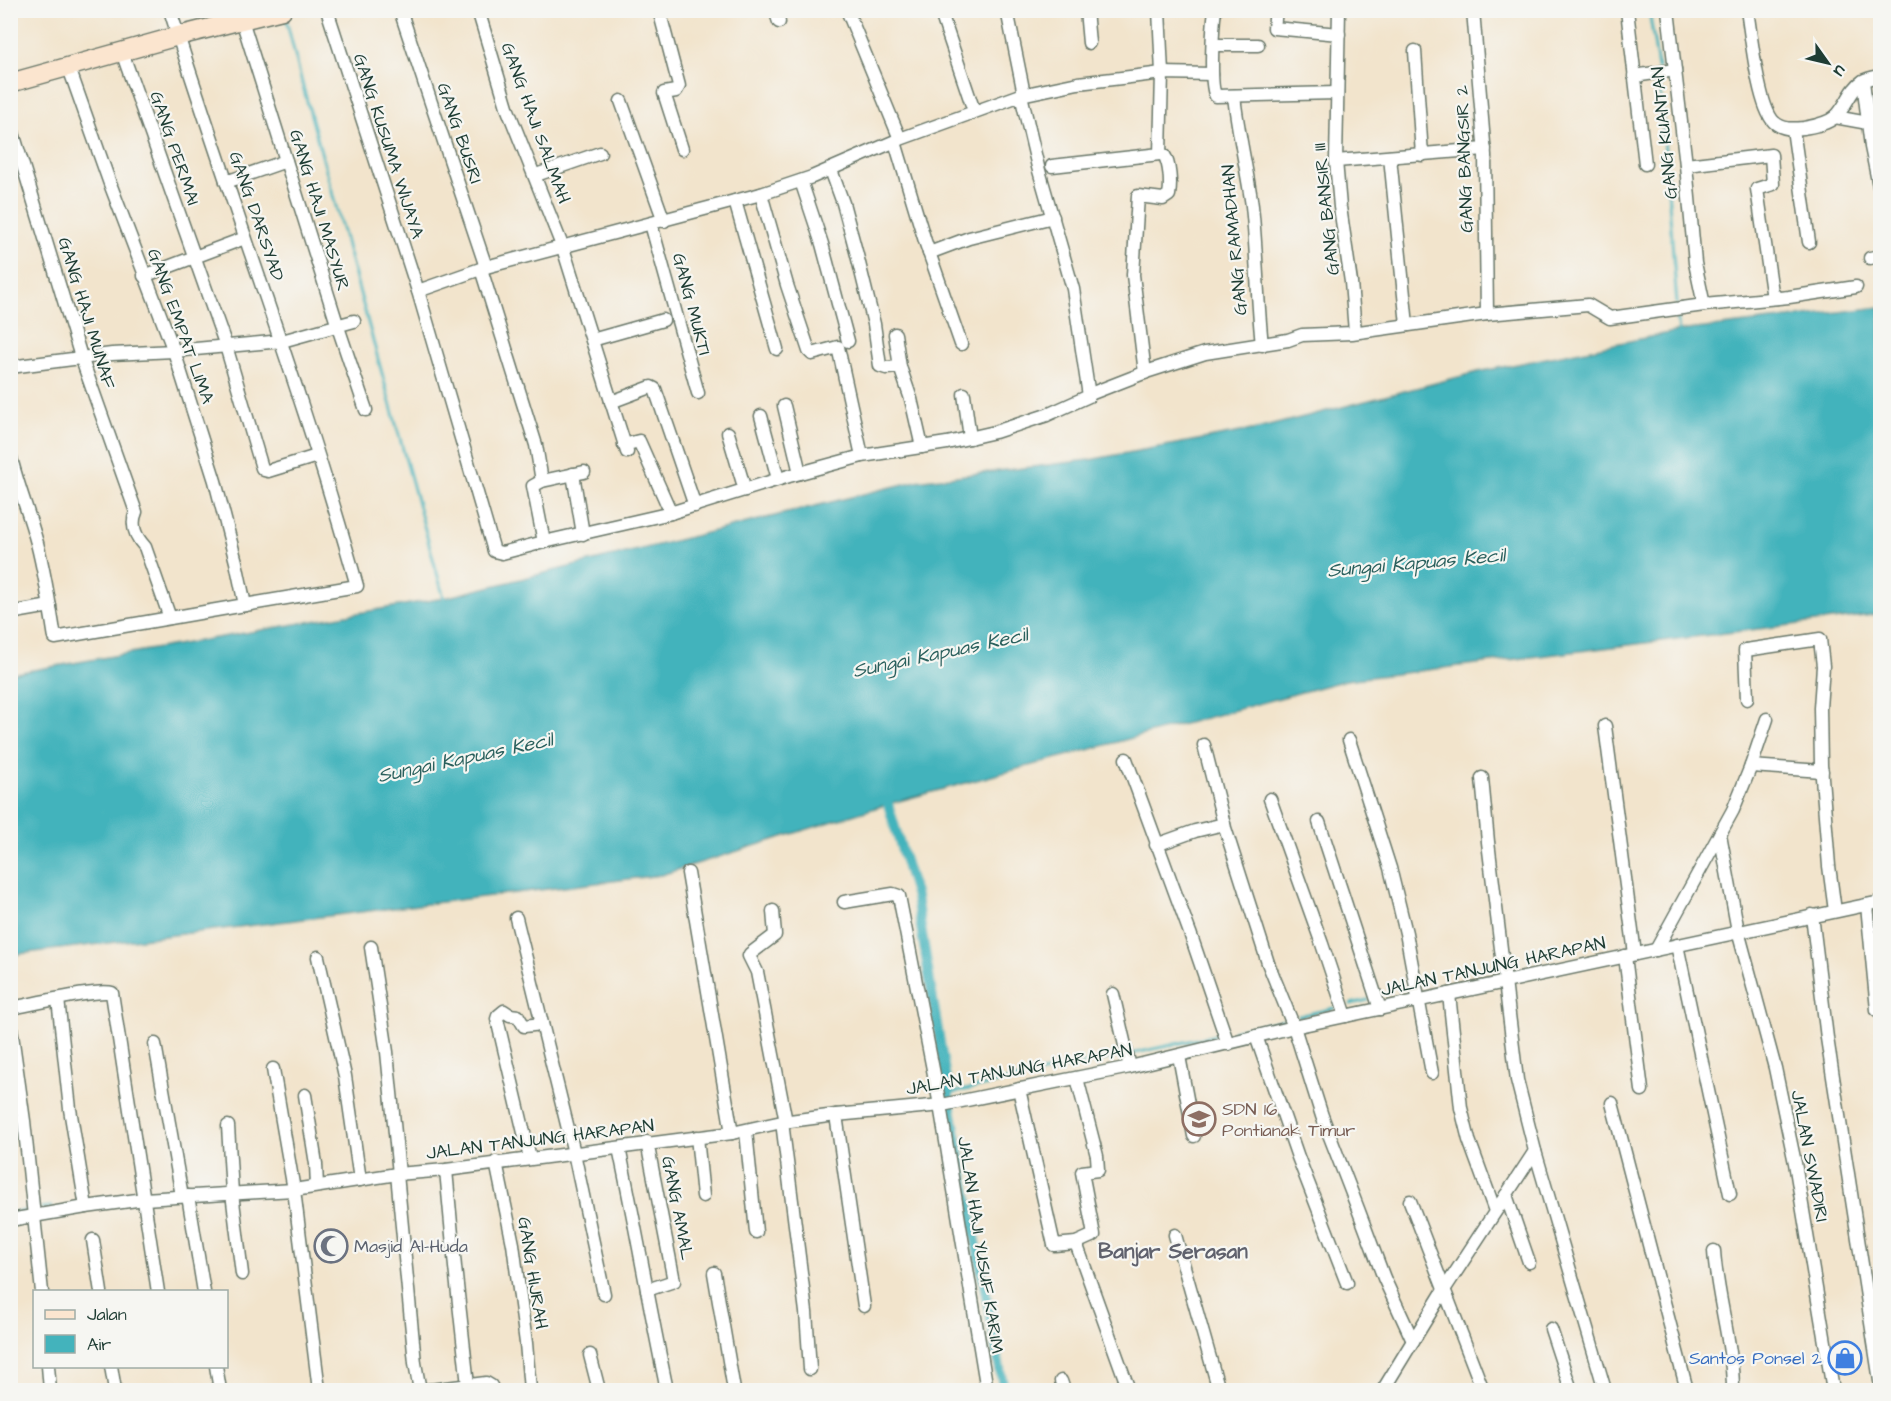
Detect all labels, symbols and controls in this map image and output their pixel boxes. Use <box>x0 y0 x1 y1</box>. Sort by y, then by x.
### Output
north arrow <box>1798 33 1858 93</box>
street label: GANG HAJI SALMAH <box>495 39 576 207</box>
street label: GANG KUSUMA WIJAYA <box>347 50 430 242</box>
text: U <box>1828 61 1851 81</box>
street label: GANG KUANTAN <box>1645 66 1684 200</box>
street label: GANG BUSRI <box>431 79 488 187</box>
street label: GANG BANGSIR 2 <box>1449 84 1480 233</box>
street label: GANG PERMAI <box>143 88 206 209</box>
street label: GANG HAJI MASYUR <box>283 126 356 294</box>
street label: GANG BANSIR III <box>1307 141 1346 276</box>
street label: GANG DARSYAD <box>223 148 290 285</box>
street label: GANG RAMADHAN <box>1215 164 1254 316</box>
street label: GANG HAJI MUNAF <box>52 234 122 392</box>
street label: GANG EMPAT LIMA <box>141 245 220 408</box>
street label: GANG MUKTI <box>666 250 717 358</box>
water label: Sungai Kapuas Kecil <box>1326 541 1509 586</box>
water label: Sungai Kapuas Kecil <box>850 620 1033 686</box>
water label: Sungai Kapuas Kecil <box>375 725 558 791</box>
street label: JALAN TANJUNG HARAPAN <box>1378 930 1608 1003</box>
street label: JALAN TANJUNG HARAPAN <box>904 1037 1134 1102</box>
street label: JALAN SWADIRI <box>1784 1088 1835 1224</box>
place label: SDN 16 Pontianak Timur <box>1222 1097 1355 1143</box>
school or university icon: SDN 16 Pontianak Timur <box>1181 1101 1217 1137</box>
street label: JALAN TANJUNG HARAPAN <box>425 1113 655 1166</box>
street label: JALAN HAJI YUSUF KARIM <box>951 1135 1010 1355</box>
street label: GANG AMAL <box>655 1154 700 1263</box>
street label: GANG HIJRAH <box>511 1215 554 1331</box>
mosque icon: Masjid Al-Huda <box>313 1228 349 1264</box>
place label: Masjid Al-Huda <box>354 1234 468 1259</box>
district label: Banjar Serasan <box>1098 1237 1248 1267</box>
legend <box>33 1290 228 1368</box>
text: Jalan <box>87 1302 127 1327</box>
text: Air <box>87 1332 111 1357</box>
shop icon: Santos Ponsel 2 <box>1827 1340 1863 1376</box>
place label: Santos Ponsel 2 <box>1689 1346 1823 1371</box>

